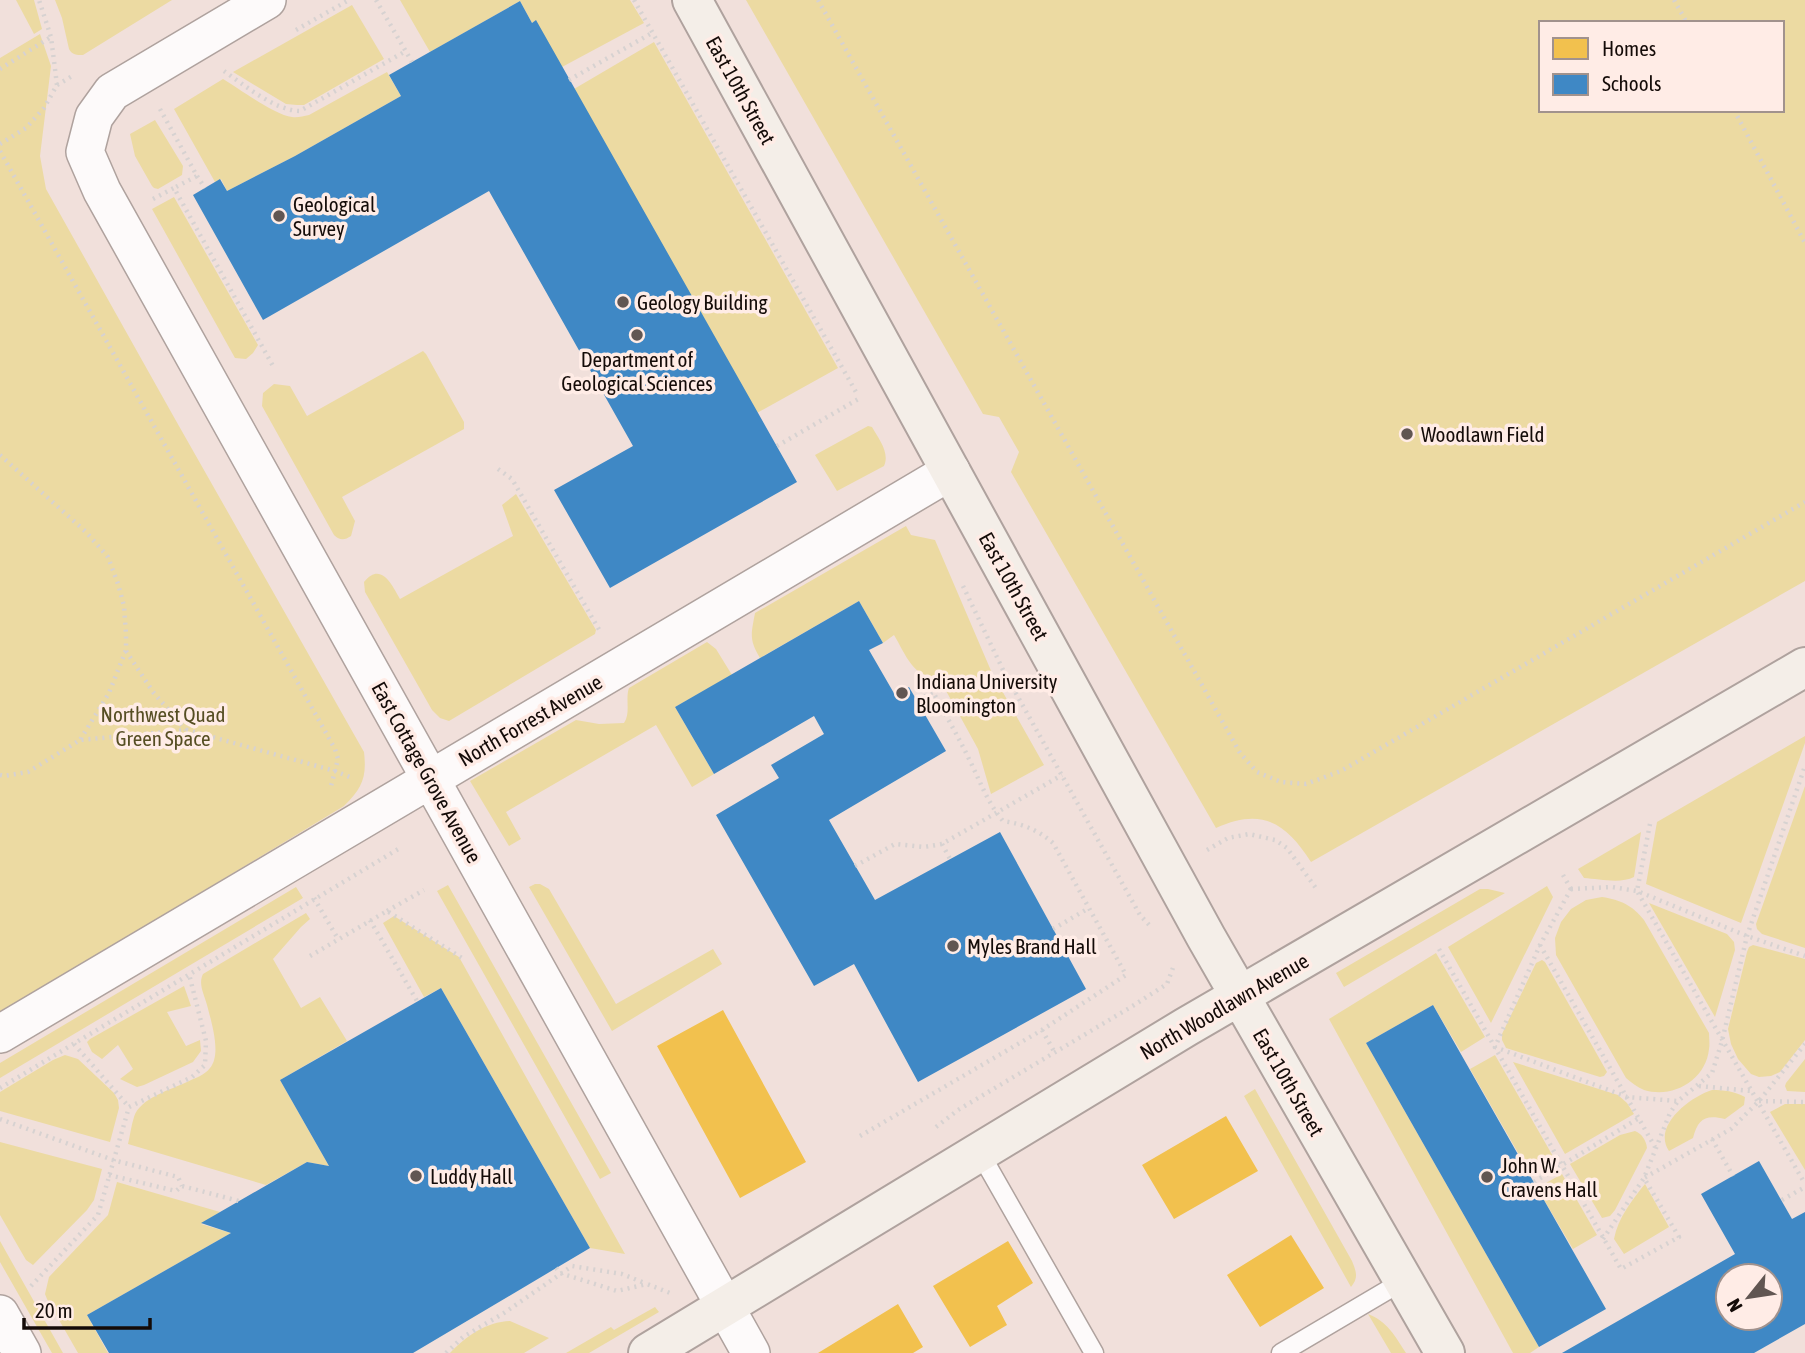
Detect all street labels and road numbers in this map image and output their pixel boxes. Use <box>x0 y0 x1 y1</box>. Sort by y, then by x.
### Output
street label: East 10th Street <box>701 32 781 148</box>
street label: East 10th Street <box>974 528 1054 644</box>
street label: North Forrest Avenue <box>454 669 606 771</box>
street label: East Cottage Grove Avenue <box>367 677 487 867</box>
street label: North Woodlawn Avenue <box>1135 948 1313 1064</box>
street label: East 10th Street <box>1249 1024 1329 1140</box>

